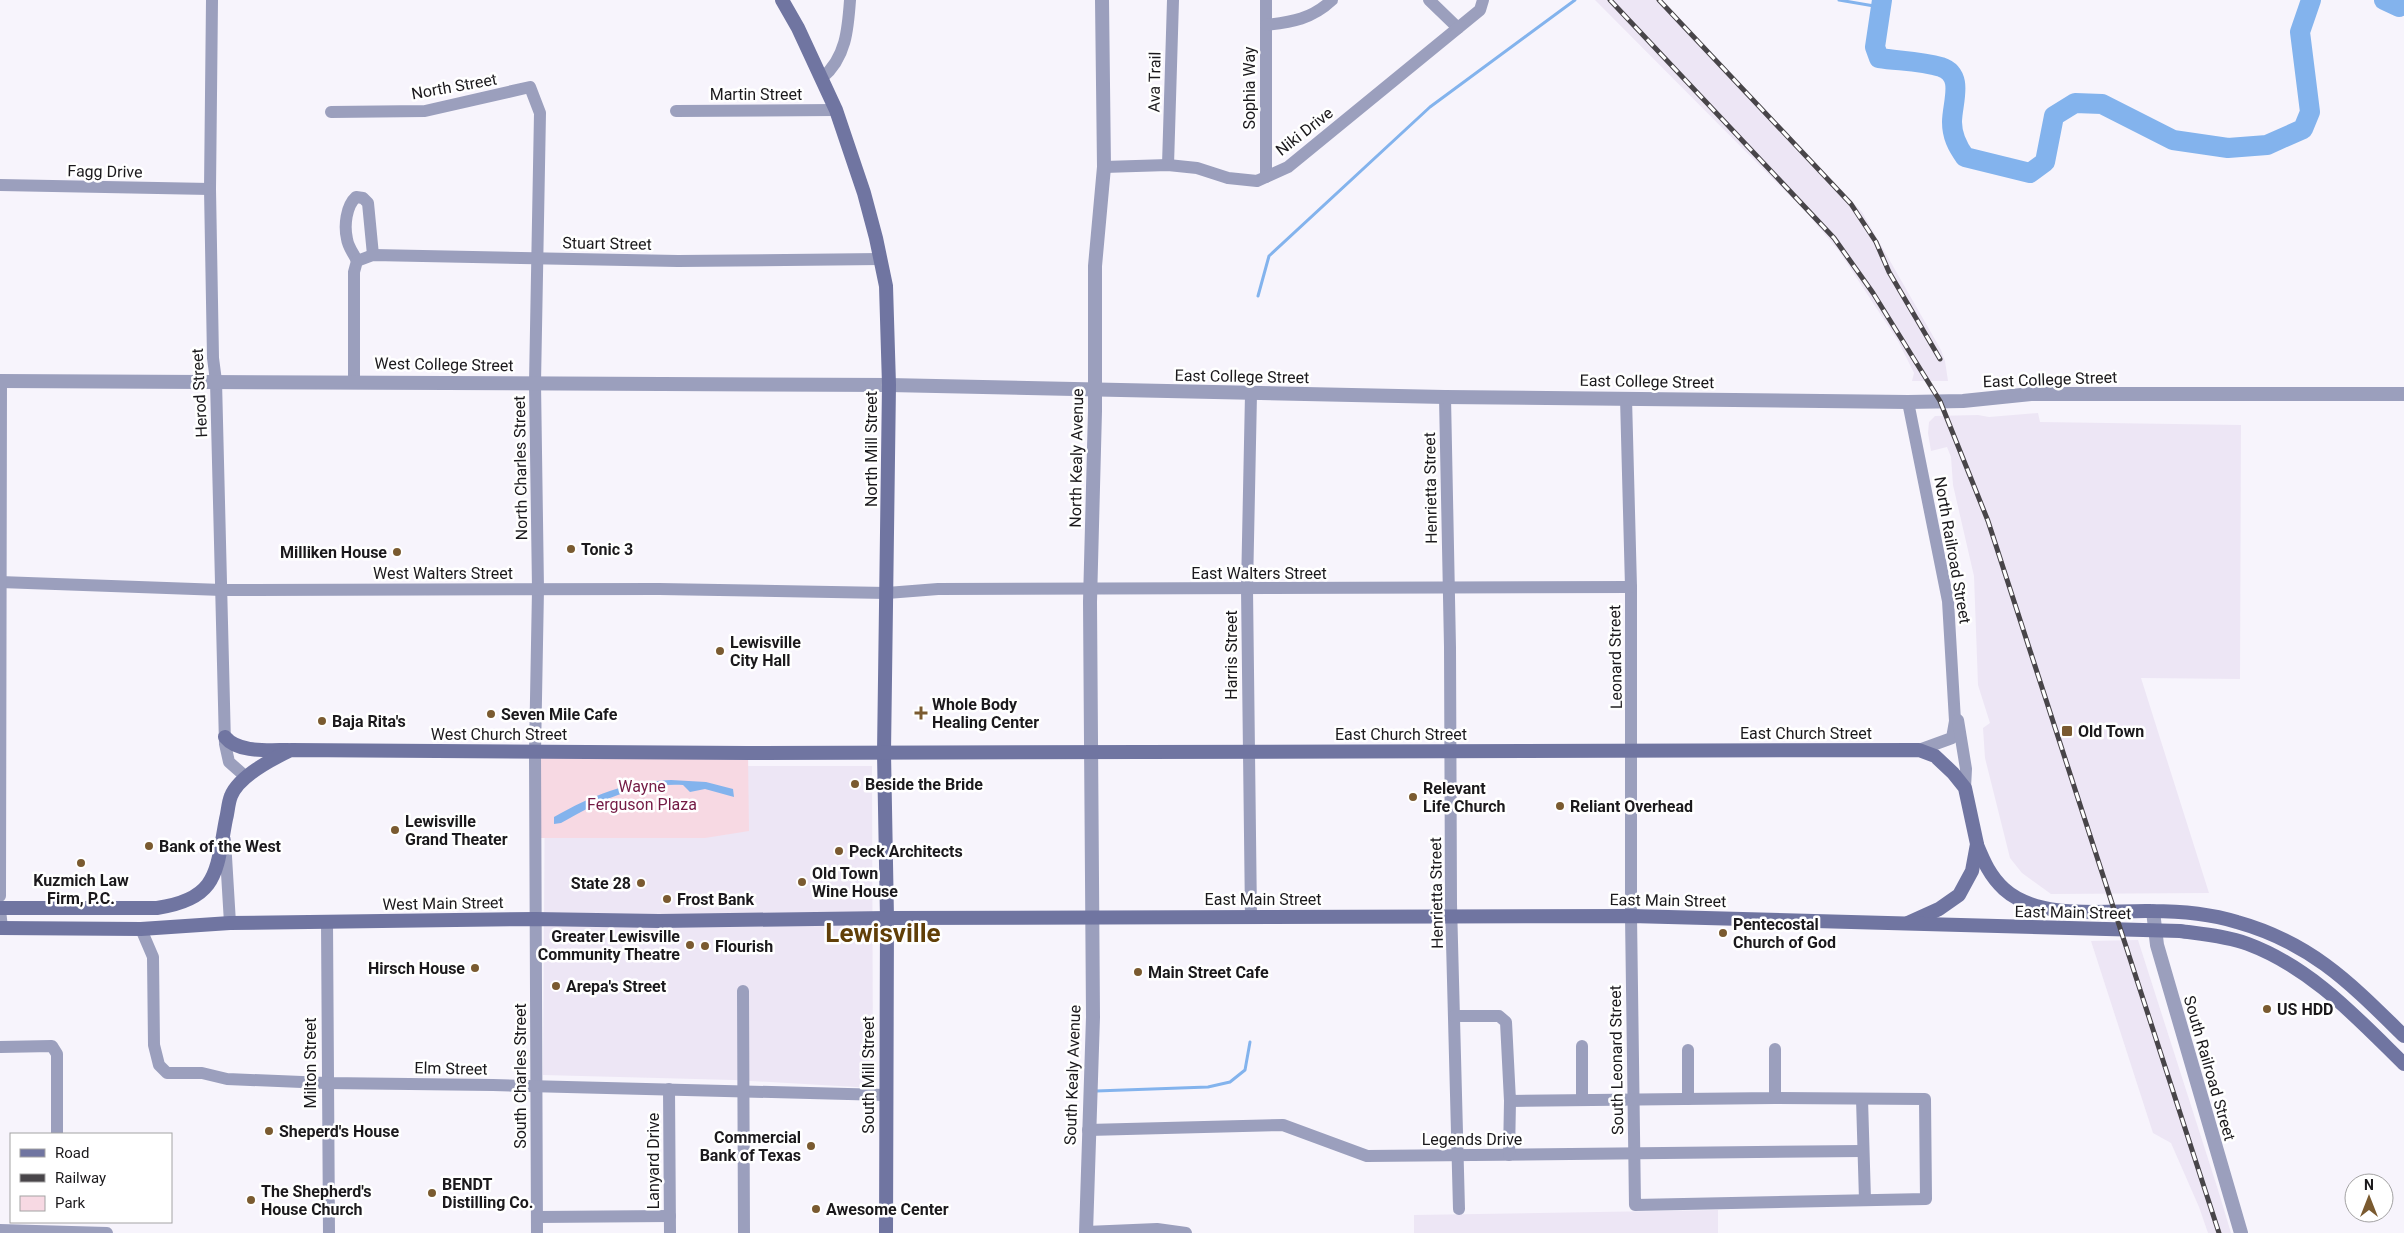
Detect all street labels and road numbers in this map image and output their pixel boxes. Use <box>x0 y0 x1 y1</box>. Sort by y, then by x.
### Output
street label: Sophia Way <box>1240 46 1259 130</box>
street label: Ava Trail <box>1144 52 1165 112</box>
street label: North Street <box>410 70 498 103</box>
street label: Martin Street <box>710 85 802 104</box>
street label: Niki Drive <box>1272 103 1337 160</box>
street label: Fagg Drive <box>67 161 143 182</box>
street label: Stuart Street <box>562 233 652 254</box>
street label: Herod Street <box>188 348 211 438</box>
street label: West College Street <box>374 354 514 375</box>
street label: East College Street <box>1174 366 1310 387</box>
street label: East College Street <box>1982 368 2118 391</box>
street label: East College Street <box>1579 371 1715 392</box>
street label: North Kealy Avenue <box>1066 388 1087 528</box>
street label: North Mill Street <box>862 391 881 507</box>
street label: North Charles Street <box>510 396 531 540</box>
street label: Henrietta Street <box>1420 432 1441 544</box>
street label: North Railroad Street <box>1930 475 1975 625</box>
street label: West Walters Street <box>373 564 513 583</box>
street label: East Walters Street <box>1191 564 1327 583</box>
street label: Leonard Street <box>1605 605 1626 709</box>
street label: Harris Street <box>1222 610 1241 700</box>
street label: East Church Street <box>1740 724 1872 743</box>
street label: West Church Street <box>431 725 567 744</box>
street label: East Church Street <box>1335 725 1467 744</box>
street label: Henrietta Street <box>1426 837 1447 949</box>
street label: East Main Street <box>1205 890 1321 909</box>
street label: East Main Street <box>1609 890 1727 911</box>
street label: West Main Street <box>382 893 504 914</box>
street label: East Main Street <box>2014 902 2132 923</box>
street label: South Leonard Street <box>1606 985 1627 1135</box>
street label: South Railroad Street <box>2180 993 2239 1143</box>
street label: South Charles Street <box>511 1003 530 1149</box>
street label: South Kealy Avenue <box>1061 1005 1084 1145</box>
street label: South Mill Street <box>859 1016 878 1134</box>
street label: Milton Street <box>301 1018 320 1108</box>
street label: Elm Street <box>414 1058 488 1079</box>
street label: Lanyard Drive <box>644 1113 663 1209</box>
street label: Legends Drive <box>1422 1130 1522 1149</box>

